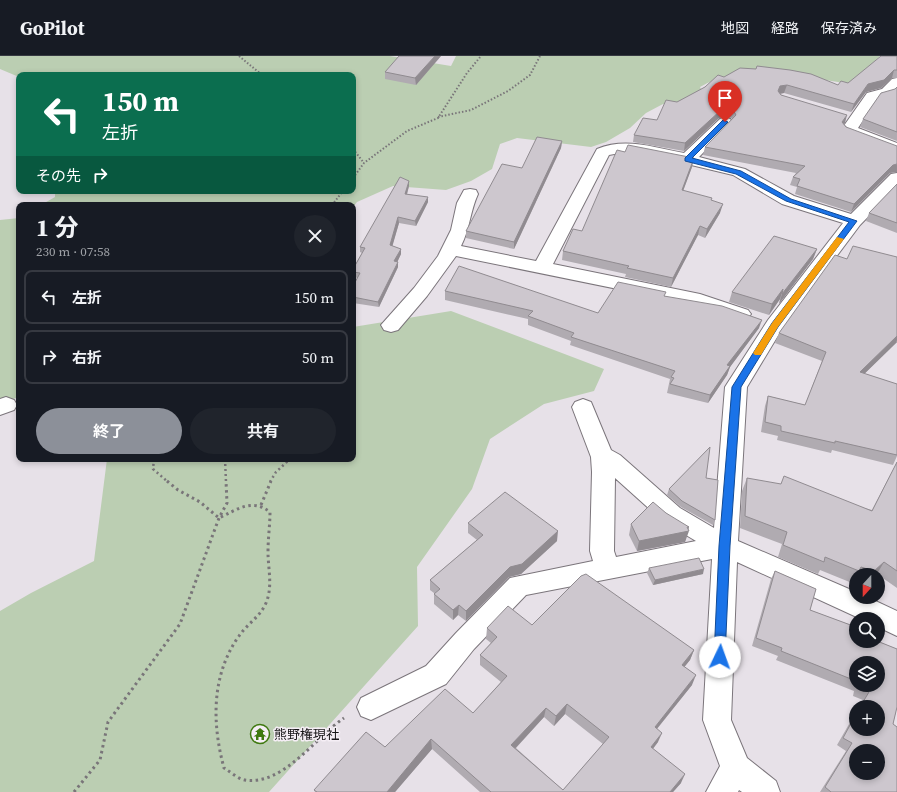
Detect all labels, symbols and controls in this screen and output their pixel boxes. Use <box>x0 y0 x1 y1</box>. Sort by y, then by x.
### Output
text: GoPilot <box>20 15 85 41</box>
text: 地図 <box>721 18 749 38</box>
text: 経路 <box>771 18 799 38</box>
text: 保存済み <box>821 18 877 38</box>
pin <box>708 81 742 122</box>
text: 150 m <box>102 82 179 120</box>
icon: arrive <box>714 87 736 109</box>
icon: left <box>36 88 88 140</box>
text: 左折 <box>102 120 138 145</box>
icon: right <box>89 164 111 186</box>
text: その先 <box>36 165 81 186</box>
text: 1 分 <box>36 211 78 244</box>
button: close <box>294 215 336 257</box>
text: 230 m · 07:58 <box>36 243 110 260</box>
icon: left <box>38 286 60 308</box>
text: 左折 <box>72 287 102 308</box>
text: 150 m <box>294 287 334 308</box>
icon: right <box>38 346 60 368</box>
text: 右折 <box>72 347 102 368</box>
text: 50 m <box>302 347 334 368</box>
button: 終了 <box>36 408 182 454</box>
button: 共有 <box>190 408 336 454</box>
north arrow <box>849 568 885 604</box>
map controls <box>849 568 885 780</box>
button: search <box>849 612 885 648</box>
position arrow <box>699 636 741 678</box>
button: layers <box>849 656 885 692</box>
button: + <box>849 700 885 736</box>
temple icon: 熊野権現社 <box>249 723 271 745</box>
place label: 熊野権現社 <box>274 726 339 743</box>
button: − <box>849 744 885 780</box>

